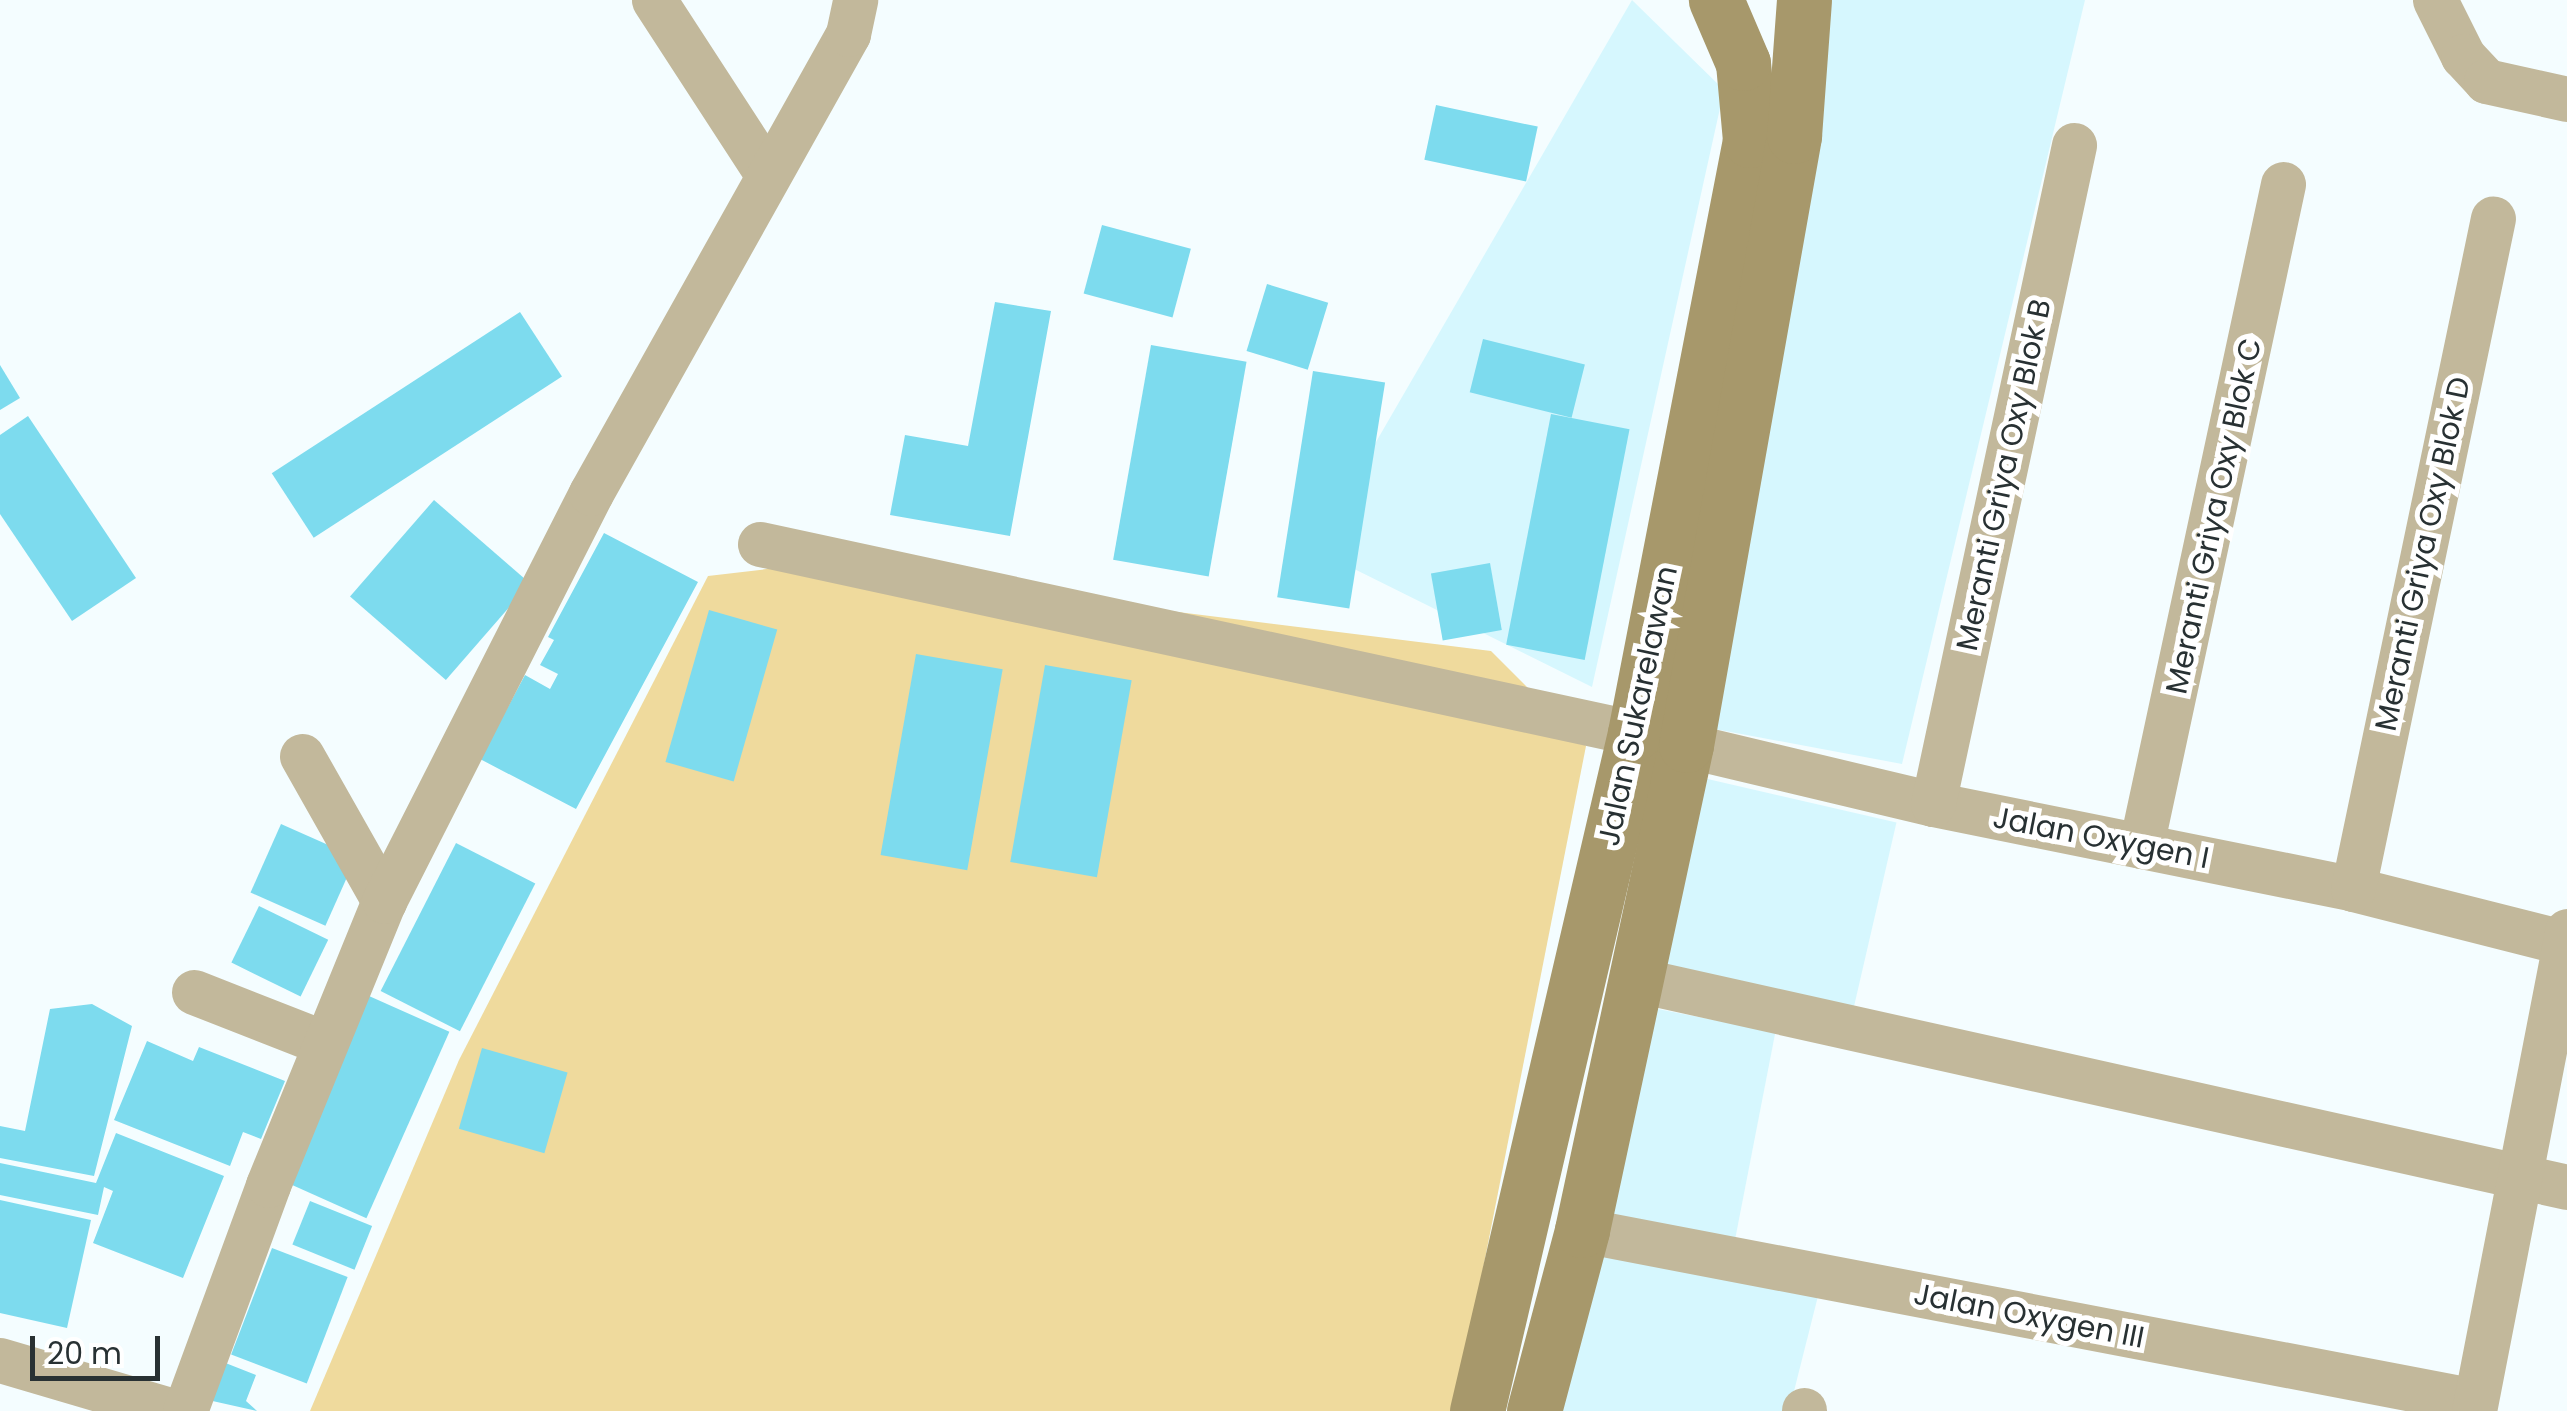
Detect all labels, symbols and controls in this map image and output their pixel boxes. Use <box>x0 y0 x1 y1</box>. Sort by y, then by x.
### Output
street label: Meranti Griya Oxy Blok B <box>1949 296 2059 654</box>
street label: Meranti Griya Oxy Blok C <box>2159 335 2269 697</box>
street label: Meranti Griya Oxy Blok D <box>2368 374 2478 734</box>
street label: Jalan Sukarelawan <box>1591 563 1685 849</box>
street label: Jalan Oxygen I <box>1990 799 2212 877</box>
street label: Jalan Oxygen III <box>1911 1276 2147 1356</box>
scale bar <box>35 1316 165 1378</box>
text: 20 m <box>47 1332 122 1375</box>

